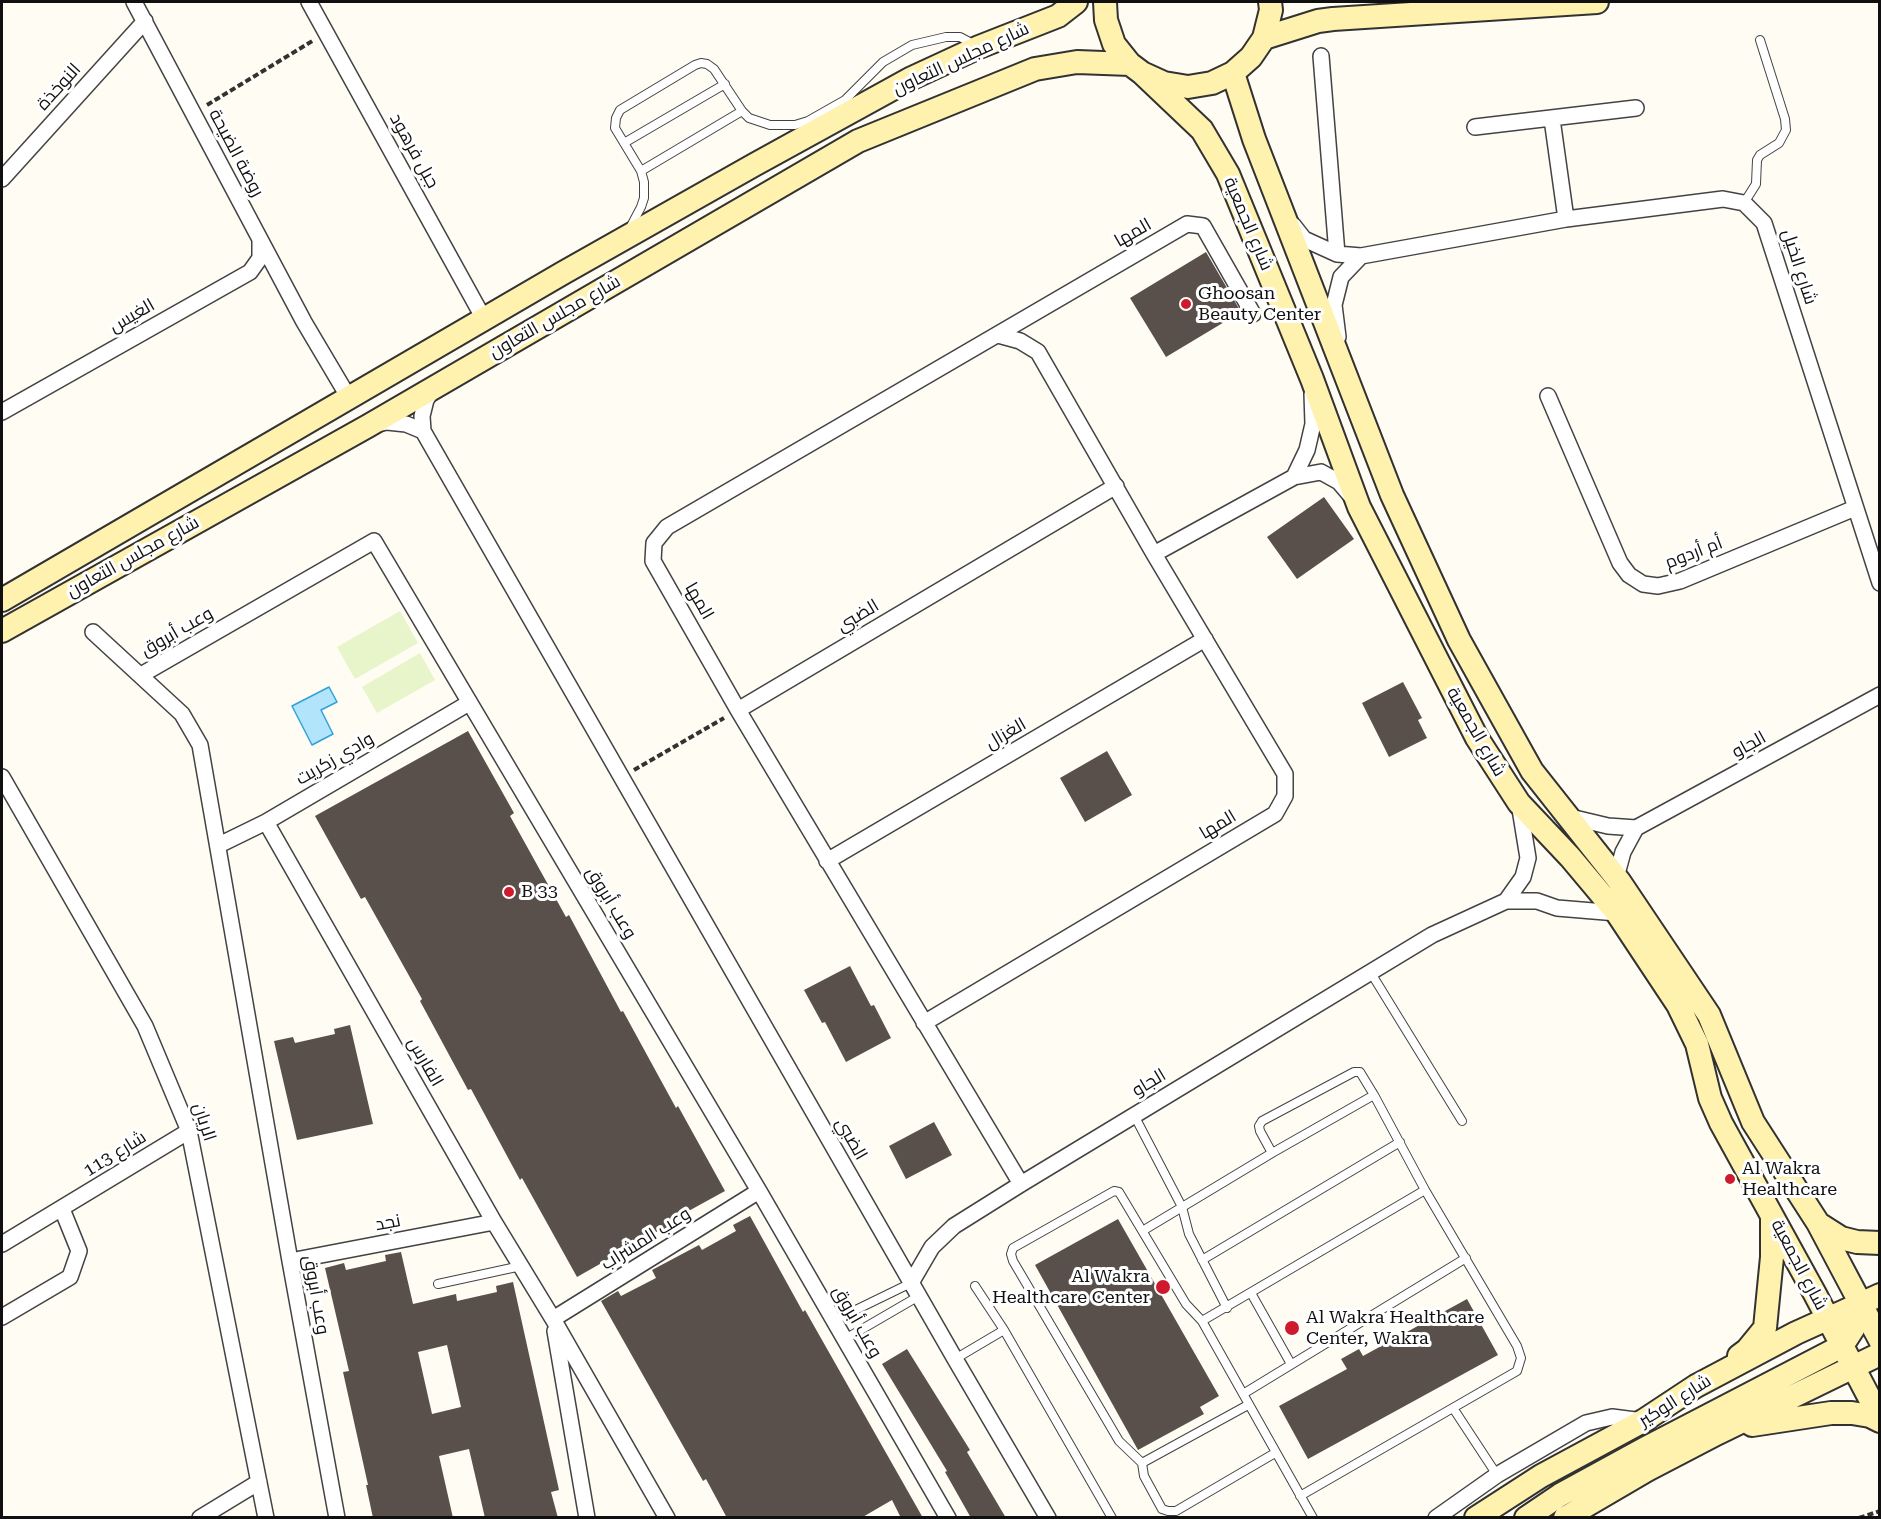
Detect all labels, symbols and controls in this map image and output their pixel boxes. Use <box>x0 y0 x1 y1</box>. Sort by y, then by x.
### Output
street label: شارع مجلس التعاون <box>889 18 1033 100</box>
street label: النوخذة <box>32 59 86 115</box>
street label: روضة الضيحة <box>204 106 268 200</box>
street label: جبل فرهود <box>385 110 443 192</box>
street label: شارع الجمعية <box>1219 174 1277 274</box>
street label: المها <box>1111 214 1155 252</box>
street label: شارع الخيل <box>1777 227 1821 307</box>
street label: شارع مجلس التعاون <box>486 271 624 363</box>
place label: Ghoosan Beauty Center <box>1198 283 1321 326</box>
street label: الغيس <box>105 294 159 338</box>
marker: Ghoosan Beauty Center <box>1179 297 1193 311</box>
street label: شارع مجلس التعاون <box>63 512 203 602</box>
street label: أم أردوم <box>1662 532 1726 574</box>
street label: المها <box>680 579 718 623</box>
street label: الضبي <box>833 595 883 637</box>
street label: وعب أبروق <box>137 603 217 661</box>
street label: شارع الجمعية <box>1442 684 1510 780</box>
street label: الغزال <box>982 714 1030 754</box>
street label: الجاو <box>1728 727 1770 763</box>
street label: وادي زكريت <box>292 728 378 790</box>
street label: المها <box>1196 806 1240 844</box>
street label: وعب أبروق <box>581 863 641 943</box>
place label: B 33 <box>521 881 558 903</box>
marker: B 33 <box>502 885 516 899</box>
street label: الفارس <box>402 1034 448 1090</box>
street label: الجاو <box>1128 1065 1170 1101</box>
street label: الريان <box>188 1100 220 1144</box>
street label: الضبي <box>830 1114 872 1164</box>
street label: شارع 113 <box>80 1126 150 1182</box>
place label: Al Wakra Healthcare <box>1742 1158 1837 1200</box>
marker: Al Wakra Healthcare <box>1723 1172 1737 1186</box>
street label: وعب المشراب <box>597 1203 695 1275</box>
street label: نجد <box>374 1210 402 1236</box>
street label: شارع الجمعية <box>1766 1216 1832 1314</box>
street label: وعب أبروق <box>298 1254 334 1336</box>
place label: Al Wakra Healthcare Center <box>992 1266 1150 1308</box>
marker: Al Wakra Healthcare Center <box>1154 1278 1172 1296</box>
street label: وعب أبروق <box>828 1282 886 1362</box>
place label: Al Wakra Healthcare Center, Wakra <box>1306 1307 1484 1350</box>
marker: Al Wakra Healthcare Center, Wakra <box>1283 1319 1301 1337</box>
street label: شارع الوكير <box>1635 1370 1715 1432</box>

